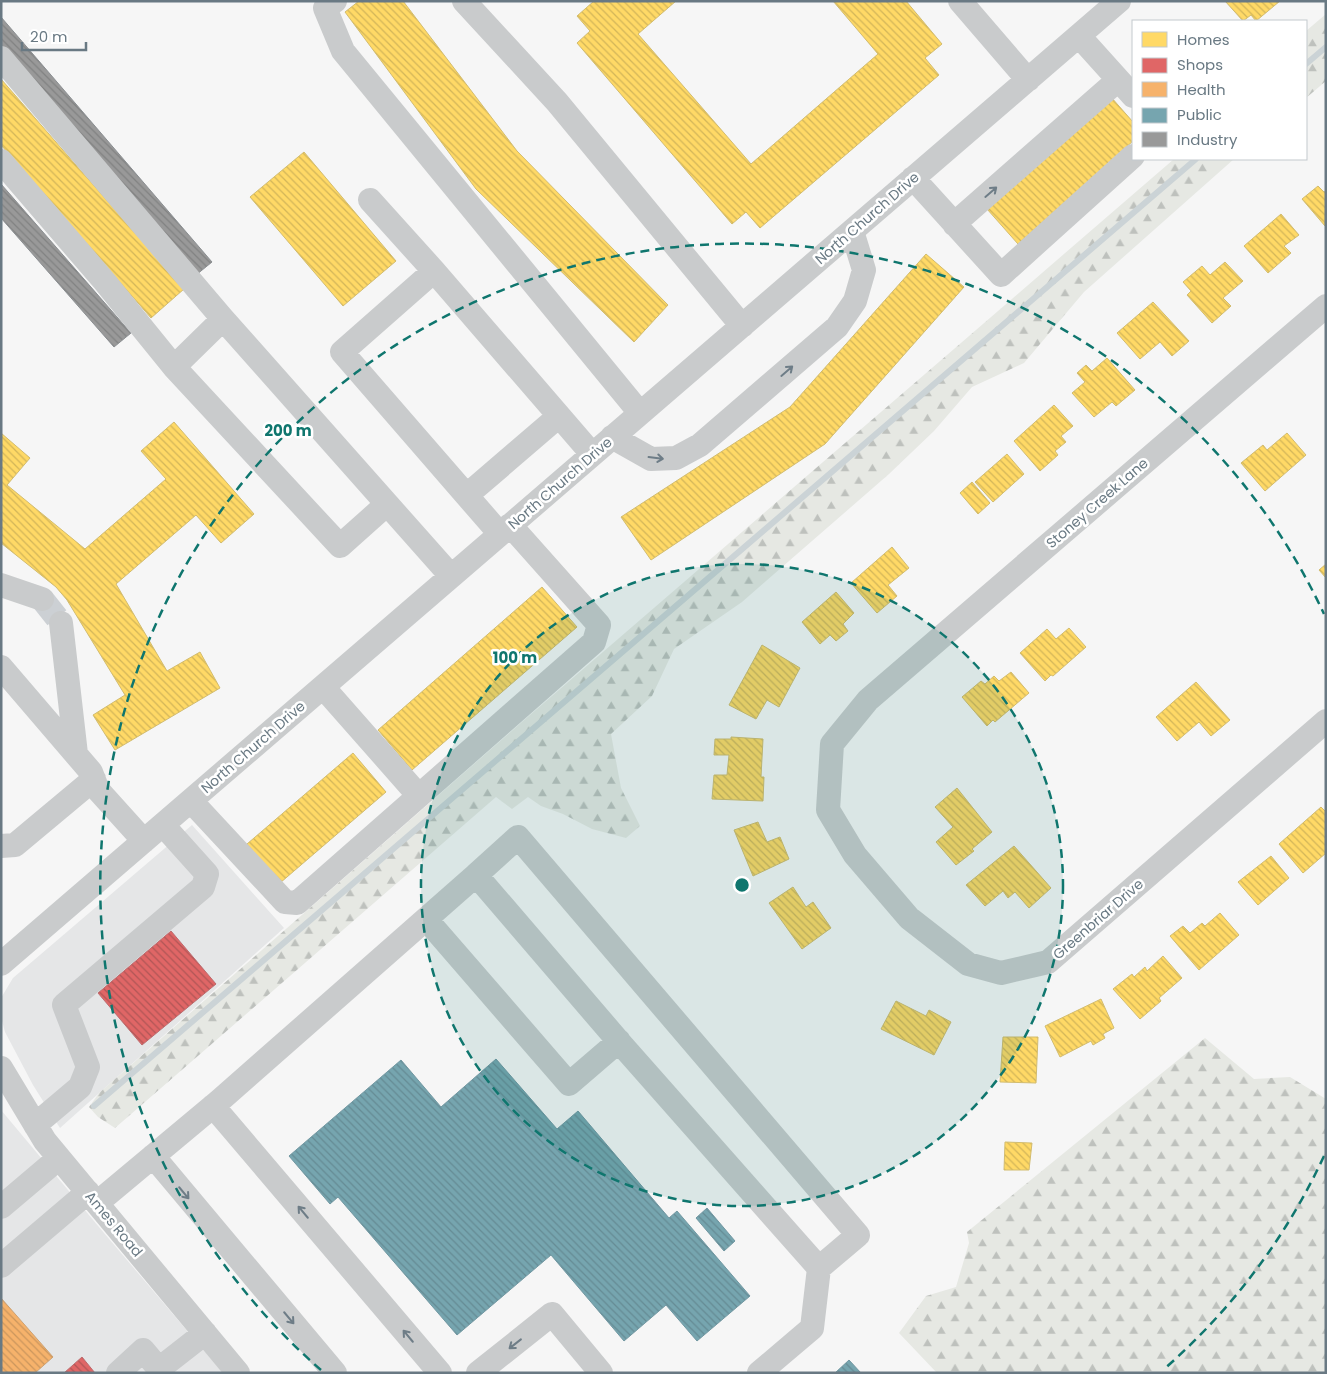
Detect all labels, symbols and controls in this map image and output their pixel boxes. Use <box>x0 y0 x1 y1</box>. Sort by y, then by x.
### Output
scale bar <box>22 20 86 52</box>
legend <box>1132 20 1307 160</box>
text: 20 m <box>30 26 68 47</box>
text: Homes <box>1177 29 1230 50</box>
text: Shops <box>1177 54 1223 75</box>
text: Health <box>1177 79 1226 100</box>
text: Public <box>1177 104 1222 125</box>
text: Industry <box>1177 129 1238 150</box>
street label: North Church Drive <box>811 167 924 269</box>
one-way arrow <box>984 186 997 198</box>
one-way arrow <box>780 365 793 376</box>
text: 200 m <box>264 420 312 441</box>
street label: North Church Drive <box>504 432 617 534</box>
street label: Stoney Creek Lane <box>1042 453 1152 553</box>
one-way arrow <box>648 454 664 463</box>
text: 100 m <box>493 647 537 668</box>
street label: North Church Drive <box>197 696 310 798</box>
street label: Greenbriar Drive <box>1048 874 1148 964</box>
centre of rings <box>733 876 751 894</box>
one-way arrow <box>178 1186 189 1199</box>
street label: Ames Road <box>81 1187 147 1261</box>
one-way arrow <box>297 1205 309 1218</box>
one-way arrow <box>283 1311 294 1324</box>
one-way arrow <box>402 1329 414 1342</box>
one-way arrow <box>509 1338 522 1349</box>

